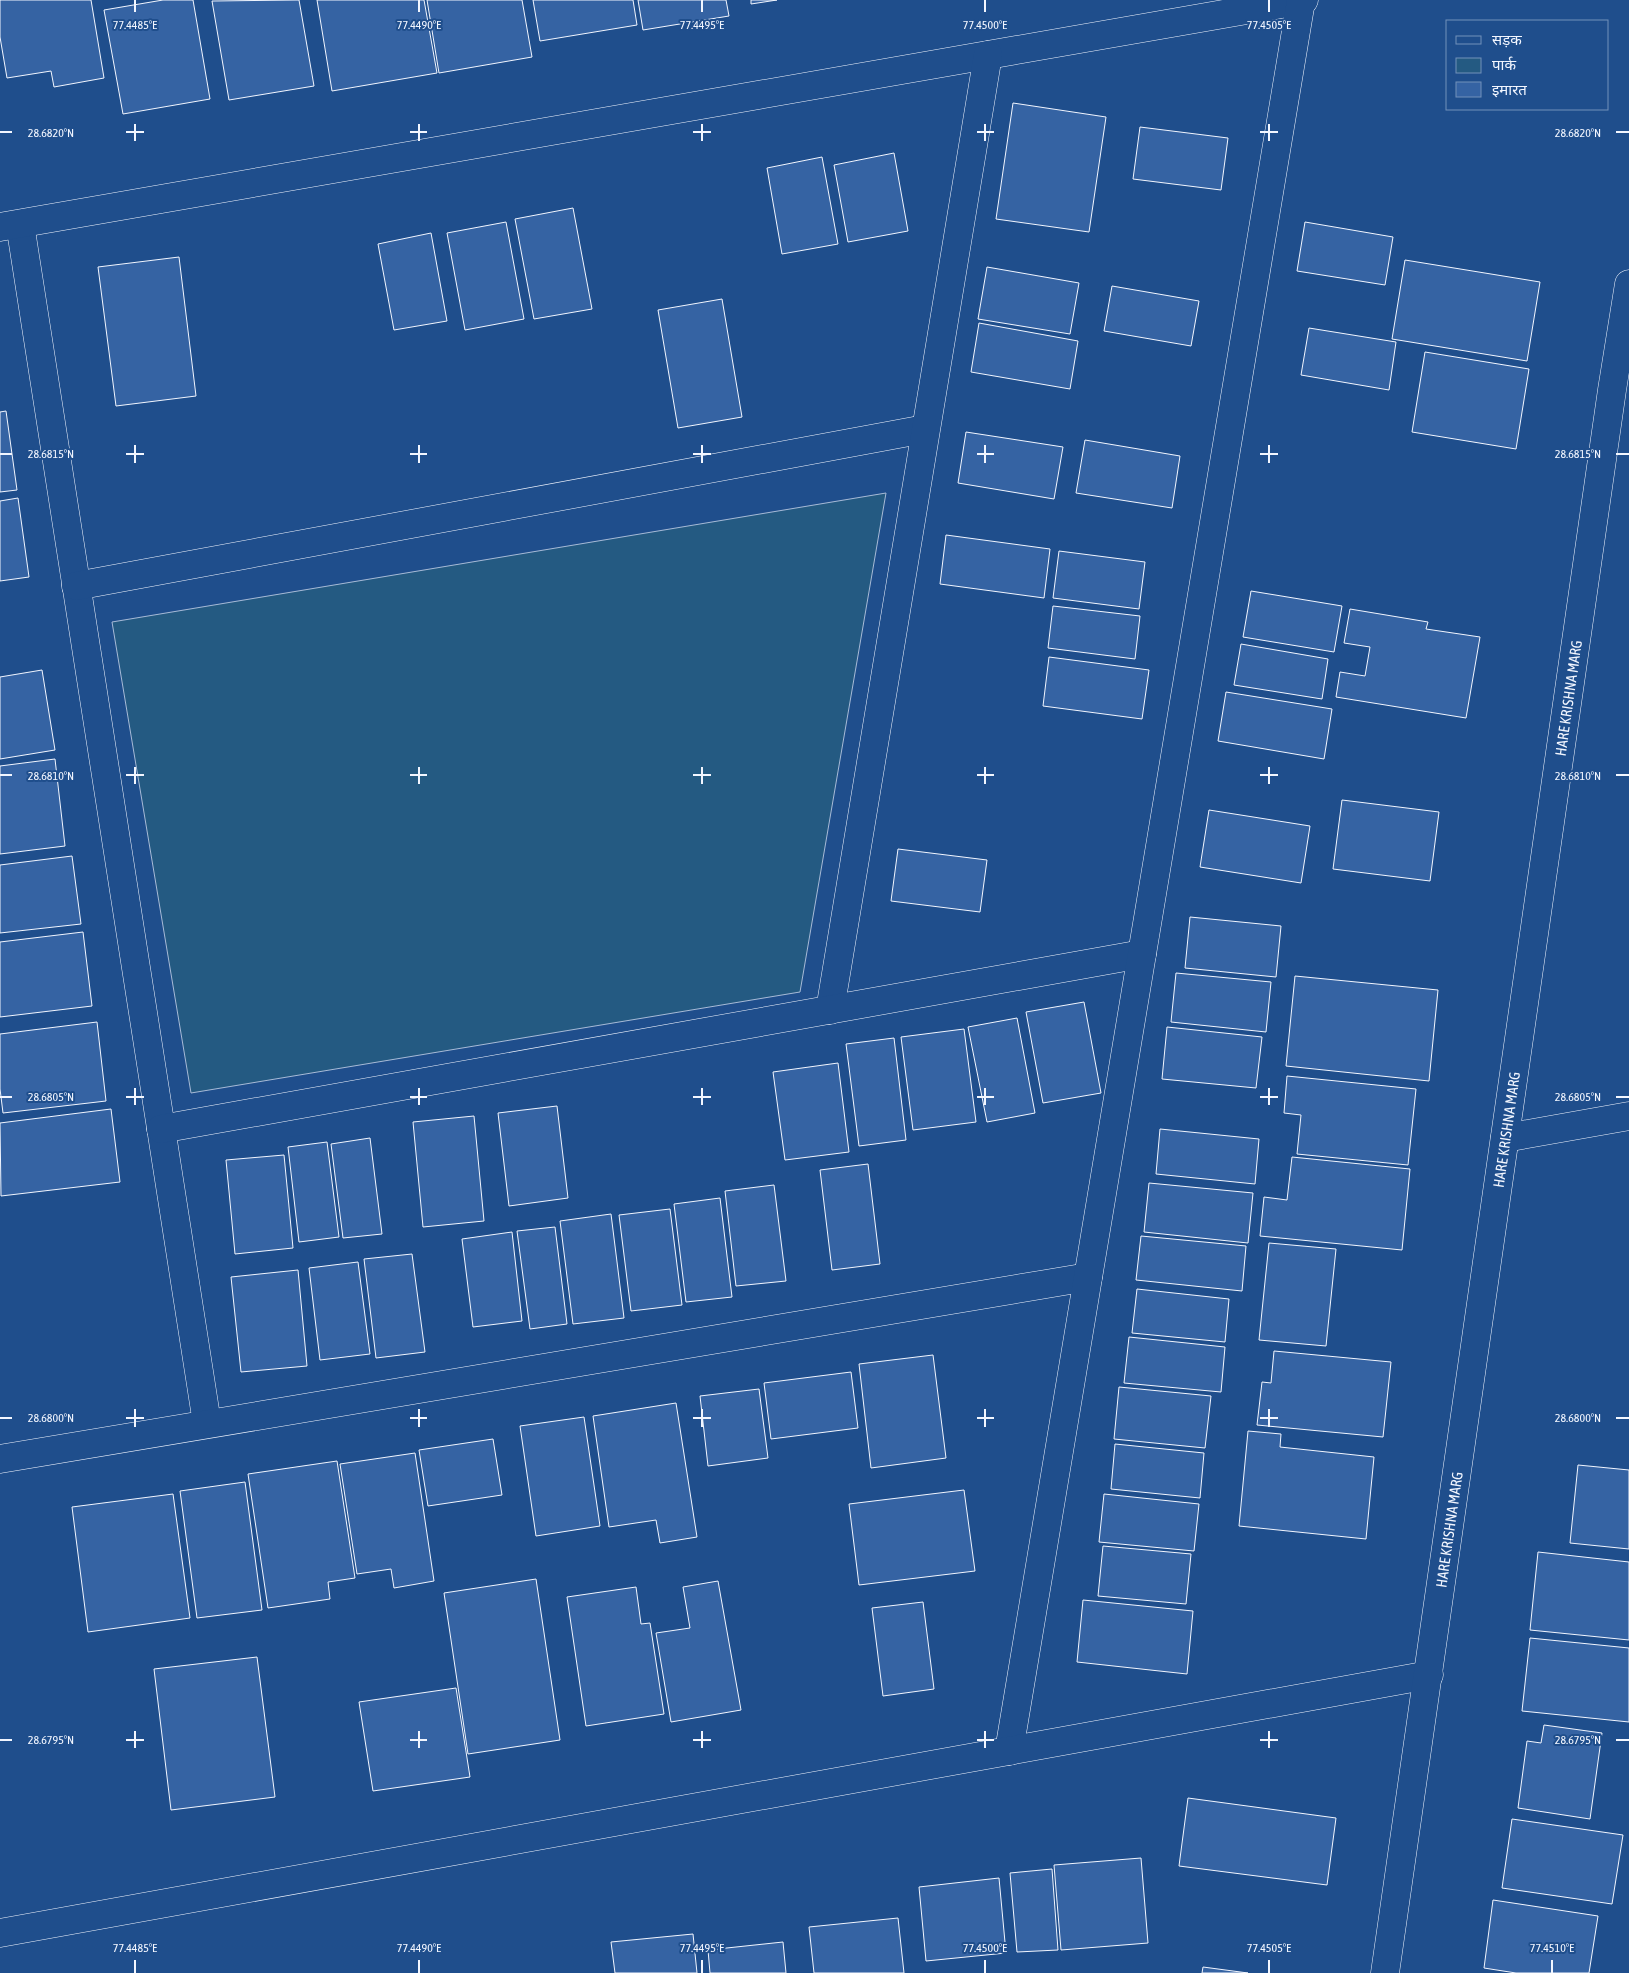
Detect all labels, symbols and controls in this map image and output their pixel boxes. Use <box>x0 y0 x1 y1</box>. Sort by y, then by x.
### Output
text: 77.4485°E <box>113 18 157 32</box>
text: 77.4490°E <box>397 18 441 32</box>
text: 77.4495°E <box>680 18 724 32</box>
text: 77.4500°E <box>963 18 1007 32</box>
text: 77.4505°E <box>1247 18 1291 32</box>
legend <box>1446 20 1609 110</box>
text: सड़क <box>1492 31 1522 48</box>
text: पार्क <box>1492 56 1516 73</box>
text: इमारत <box>1492 81 1527 98</box>
text: 28.6820°N <box>28 126 74 140</box>
text: 28.6820°N <box>1555 126 1601 140</box>
text: 28.6815°N <box>28 447 74 461</box>
text: 28.6815°N <box>1555 447 1601 461</box>
street label: HARE KRISHNA MARG <box>1551 639 1585 757</box>
text: 28.6810°N <box>28 769 74 783</box>
text: 28.6810°N <box>1555 769 1601 783</box>
street label: HARE KRISHNA MARG <box>1489 1071 1523 1189</box>
text: 28.6805°N <box>28 1090 74 1104</box>
text: 28.6805°N <box>1555 1090 1601 1104</box>
text: 28.6800°N <box>28 1411 74 1425</box>
text: 28.6800°N <box>1555 1411 1601 1425</box>
street label: HARE KRISHNA MARG <box>1432 1470 1465 1589</box>
text: 28.6795°N <box>28 1733 74 1747</box>
text: 28.6795°N <box>1555 1733 1601 1747</box>
text: 77.4485°E <box>113 1941 157 1955</box>
text: 77.4490°E <box>397 1941 441 1955</box>
text: 77.4495°E <box>680 1941 724 1955</box>
text: 77.4500°E <box>963 1941 1007 1955</box>
text: 77.4505°E <box>1247 1941 1291 1955</box>
text: 77.4510°E <box>1530 1941 1574 1955</box>

